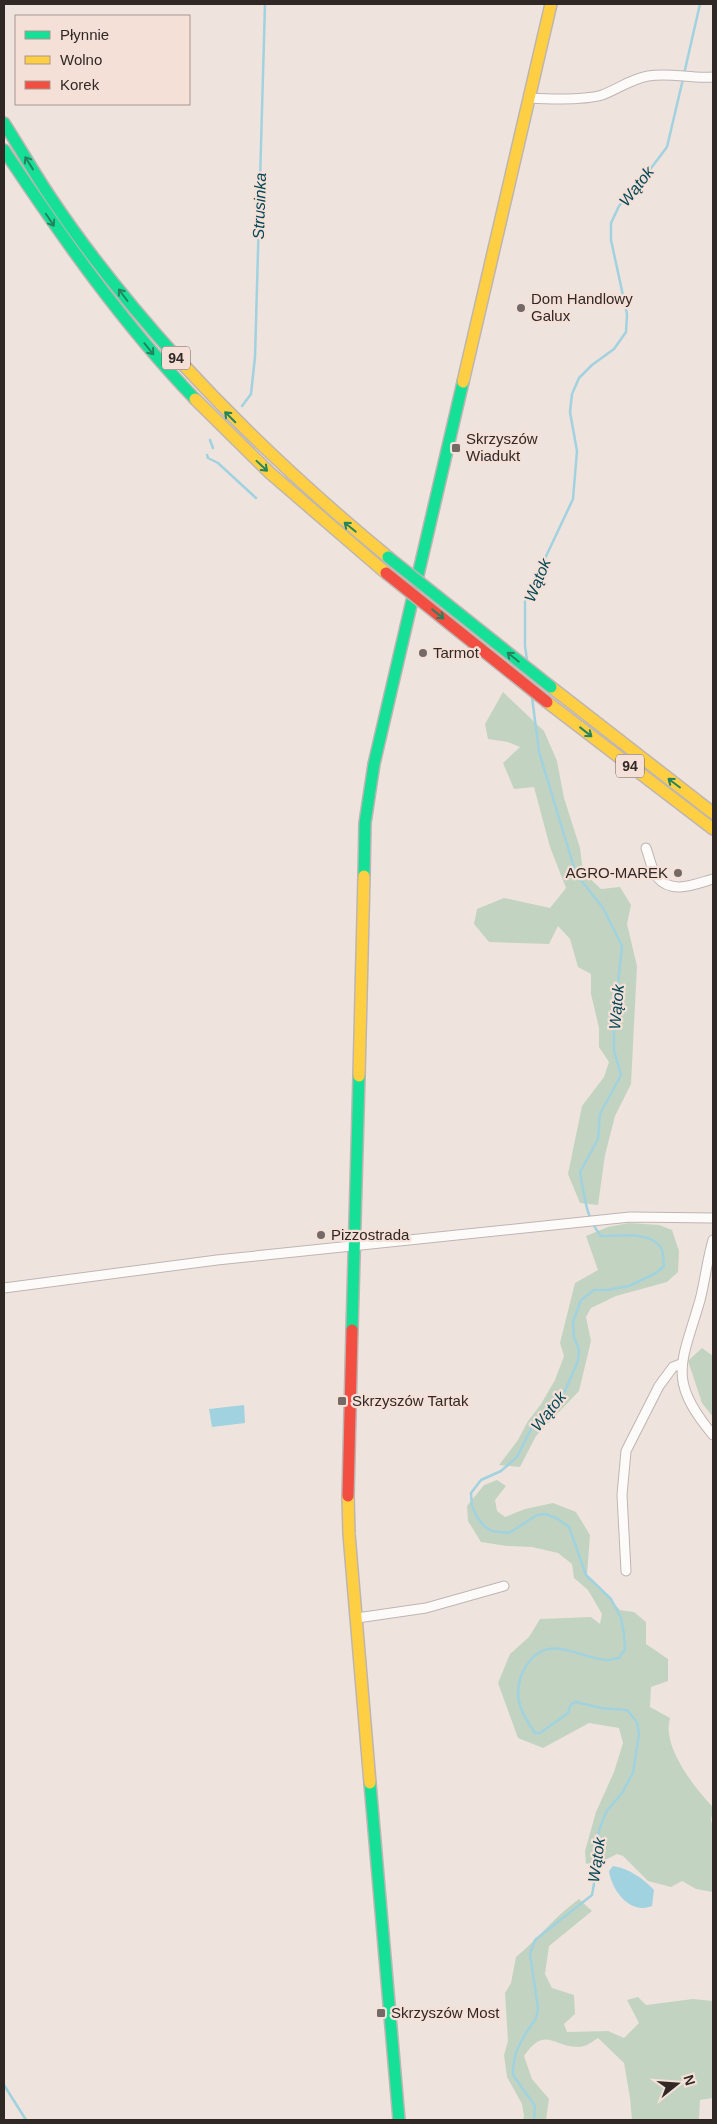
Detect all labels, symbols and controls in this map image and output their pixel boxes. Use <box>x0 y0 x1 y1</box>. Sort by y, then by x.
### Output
legend <box>15 15 190 105</box>
text: Płynnie <box>60 26 109 43</box>
text: Wolno <box>60 51 102 68</box>
text: Korek <box>60 76 100 93</box>
one-way arrow <box>23 156 33 170</box>
water label: Wątok <box>616 162 658 209</box>
water label: Strusinka <box>250 172 269 240</box>
one-way arrow <box>45 213 56 227</box>
one-way arrow <box>118 288 128 302</box>
place label: Dom Handlowy Galux <box>531 290 633 324</box>
marker: Dom Handlowy Galux <box>515 302 527 314</box>
one-way arrow <box>144 342 155 355</box>
road number: 94 <box>162 346 190 369</box>
one-way arrow <box>224 411 237 423</box>
place label: Skrzyszów Wiadukt <box>466 430 538 464</box>
marker: Skrzyszów Wiadukt <box>450 442 462 454</box>
one-way arrow <box>255 460 268 472</box>
one-way arrow <box>344 521 357 532</box>
water label: Wątok <box>521 555 554 604</box>
one-way arrow <box>431 609 444 620</box>
place label: Tarmot <box>433 644 480 661</box>
marker: Tarmot <box>417 647 429 659</box>
one-way arrow <box>506 651 519 662</box>
one-way arrow <box>579 726 592 737</box>
road number: 94 <box>616 754 644 778</box>
one-way arrow <box>668 778 681 789</box>
place label: AGRO-MAREK <box>565 864 668 881</box>
marker: AGRO-MAREK <box>672 867 684 879</box>
water label: Wątok <box>606 983 627 1030</box>
place label: Pizzostrada <box>331 1226 410 1243</box>
marker: Pizzostrada <box>315 1229 327 1241</box>
water label: Wątok <box>528 1388 570 1434</box>
place label: Skrzyszów Tartak <box>352 1392 469 1409</box>
marker: Skrzyszów Tartak <box>336 1395 348 1407</box>
water label: Wątok <box>585 1835 608 1884</box>
place label: Skrzyszów Most <box>391 2004 500 2021</box>
marker: Skrzyszów Most <box>375 2007 387 2019</box>
north arrow <box>652 2059 702 2109</box>
text: N <box>680 2073 699 2087</box>

